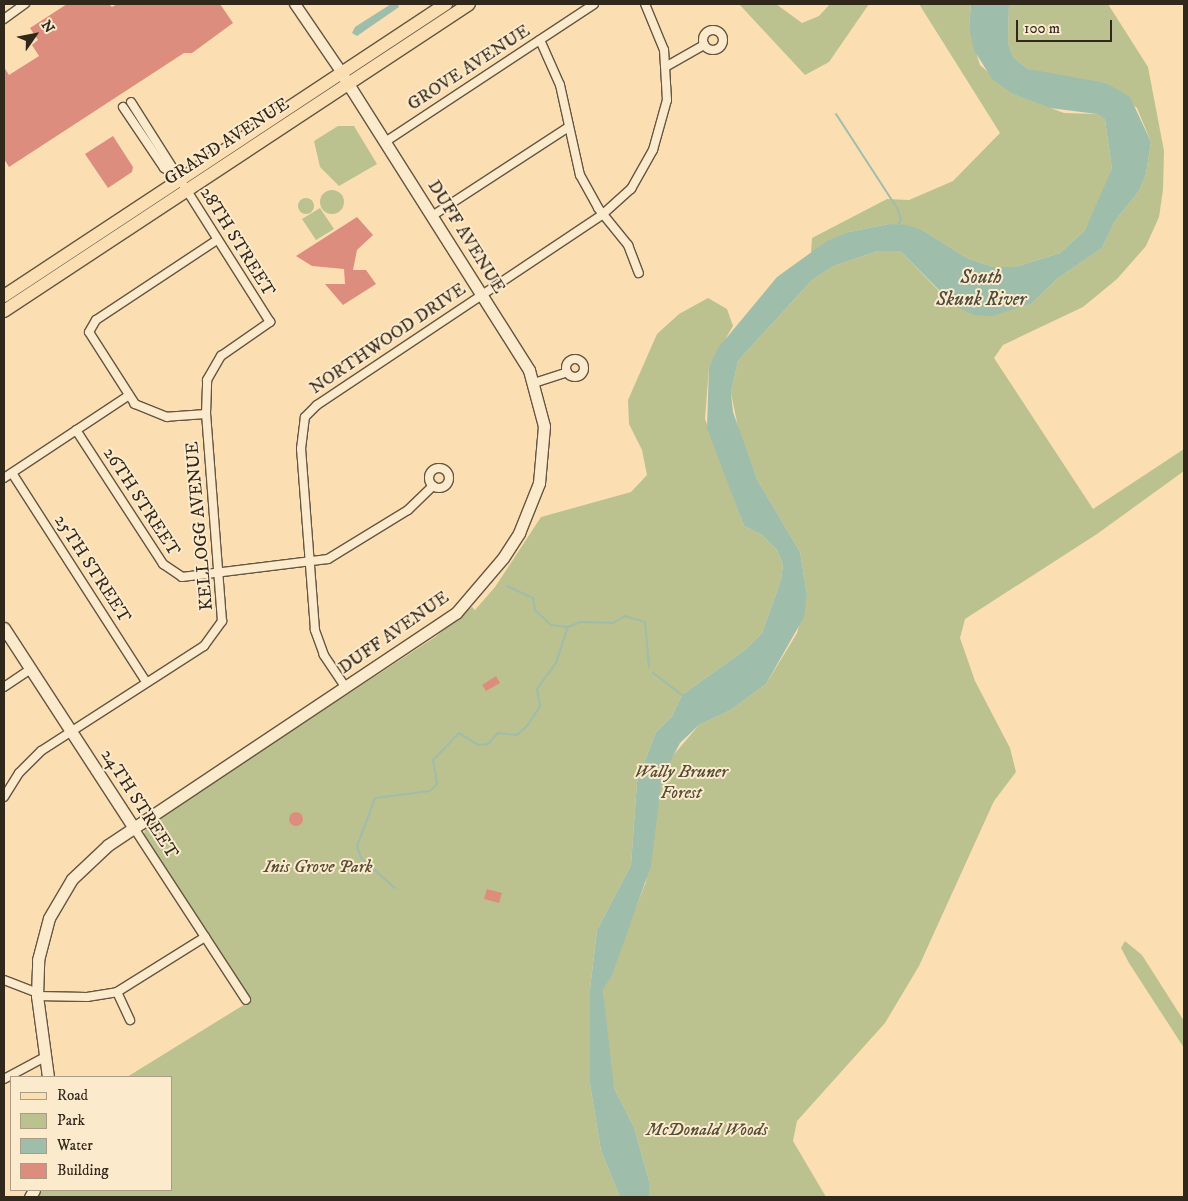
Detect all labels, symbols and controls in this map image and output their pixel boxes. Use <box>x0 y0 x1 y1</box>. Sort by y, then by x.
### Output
north arrow <box>10 10 60 60</box>
scale bar <box>1018 10 1114 42</box>
text: N <box>37 17 58 37</box>
text: 100 m <box>1024 19 1060 38</box>
street label: GROVE AVENUE <box>404 20 534 116</box>
street label: GRAND AVENUE <box>160 94 294 190</box>
street label: DUFF AVENUE <box>422 176 510 298</box>
street label: 28TH STREET <box>195 183 279 301</box>
water label: South Skunk River <box>936 267 1026 311</box>
street label: NORTHWOOD DRIVE <box>306 279 470 399</box>
street label: KELLOGG AVENUE <box>182 441 218 611</box>
street label: 26TH STREET <box>98 444 184 560</box>
street label: 25TH STREET <box>49 511 135 627</box>
street label: DUFF AVENUE <box>335 587 453 679</box>
street label: 24TH STREET <box>96 745 182 863</box>
park label: Wally Bruner Forest <box>634 762 728 804</box>
park label: Inis Grove Park <box>263 856 373 878</box>
legend <box>10 1076 172 1191</box>
text: Road <box>57 1086 88 1105</box>
text: Park <box>57 1111 85 1130</box>
park label: McDonald Woods <box>646 1119 768 1141</box>
text: Water <box>57 1136 93 1155</box>
text: Building <box>57 1161 109 1180</box>

